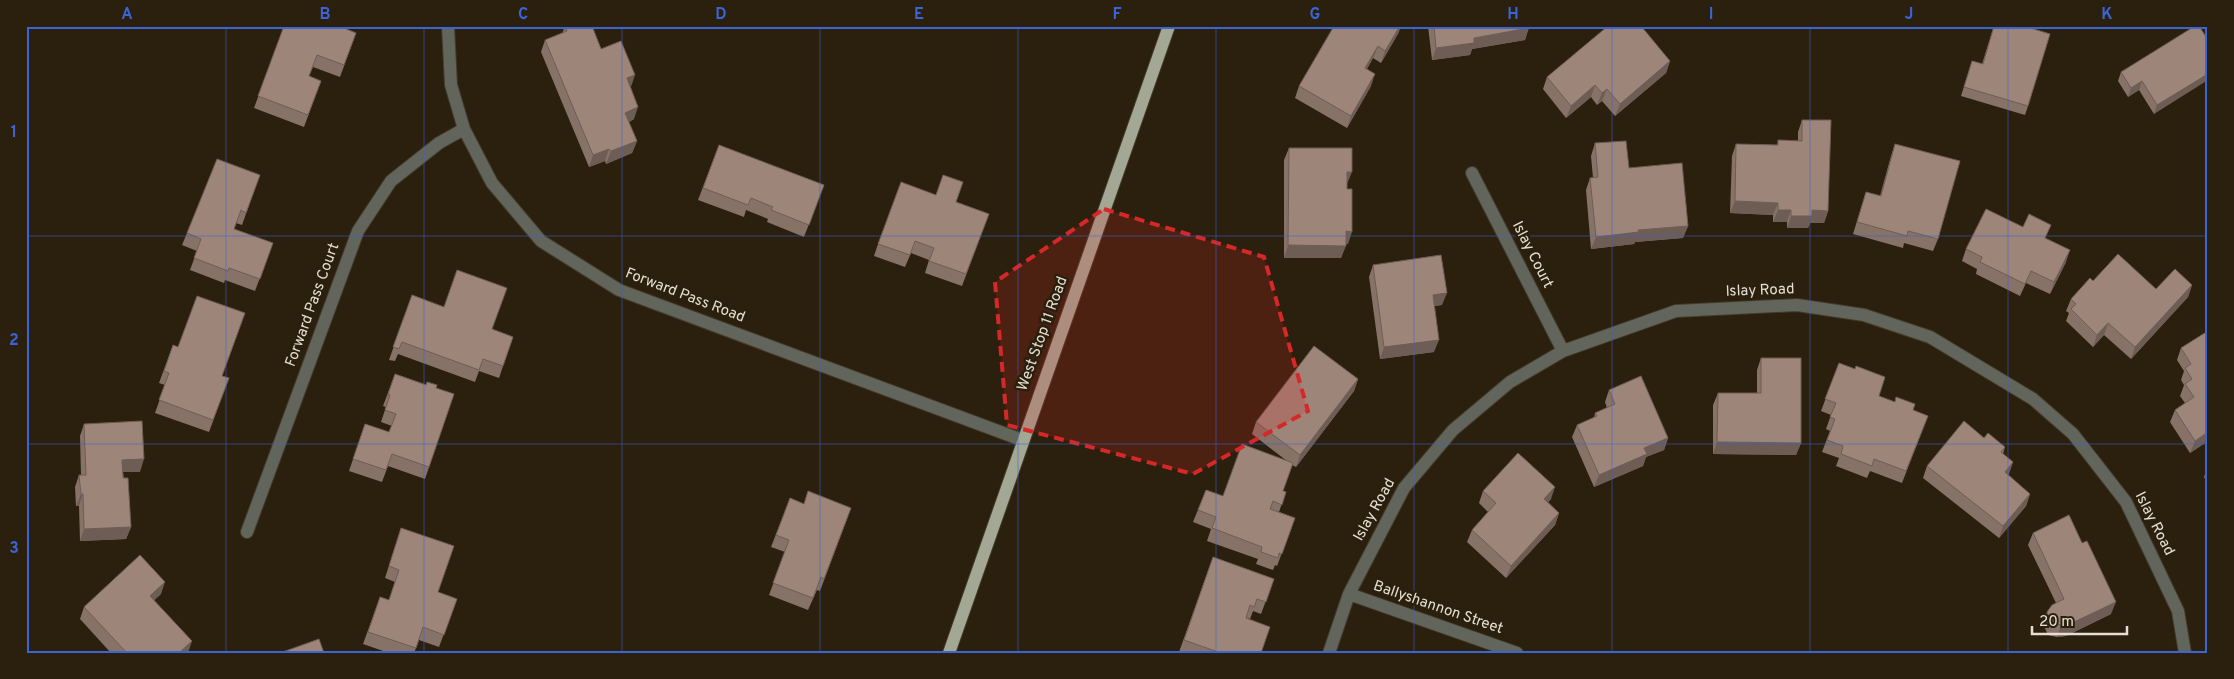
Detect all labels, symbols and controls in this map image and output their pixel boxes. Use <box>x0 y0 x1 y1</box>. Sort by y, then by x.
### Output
text: A <box>121 5 133 25</box>
text: B <box>319 5 331 25</box>
text: C <box>518 5 528 25</box>
text: D <box>715 5 727 25</box>
text: E <box>914 5 924 25</box>
text: F <box>1112 5 1122 25</box>
text: G <box>1310 5 1320 25</box>
text: H <box>1507 5 1519 25</box>
text: I <box>1709 5 1713 25</box>
text: J <box>1905 5 1913 25</box>
text: K <box>2101 5 2113 25</box>
text: 1 <box>11 123 17 143</box>
street label: Islay Court <box>1507 218 1557 292</box>
street label: Forward Pass Court <box>282 240 344 370</box>
street label: Forward Pass Road <box>622 264 748 328</box>
street label: West Stop 11 Road <box>1013 274 1073 394</box>
street label: Islay Road <box>1725 280 1795 302</box>
text: 2 <box>9 331 19 351</box>
street label: Islay Road <box>1350 475 1400 545</box>
street label: Islay Road <box>2130 489 2178 559</box>
text: 3 <box>9 539 19 559</box>
street label: Ballyshannon Street <box>1371 577 1505 639</box>
scale bar <box>2032 604 2126 636</box>
text: 20 m <box>2039 613 2074 632</box>

